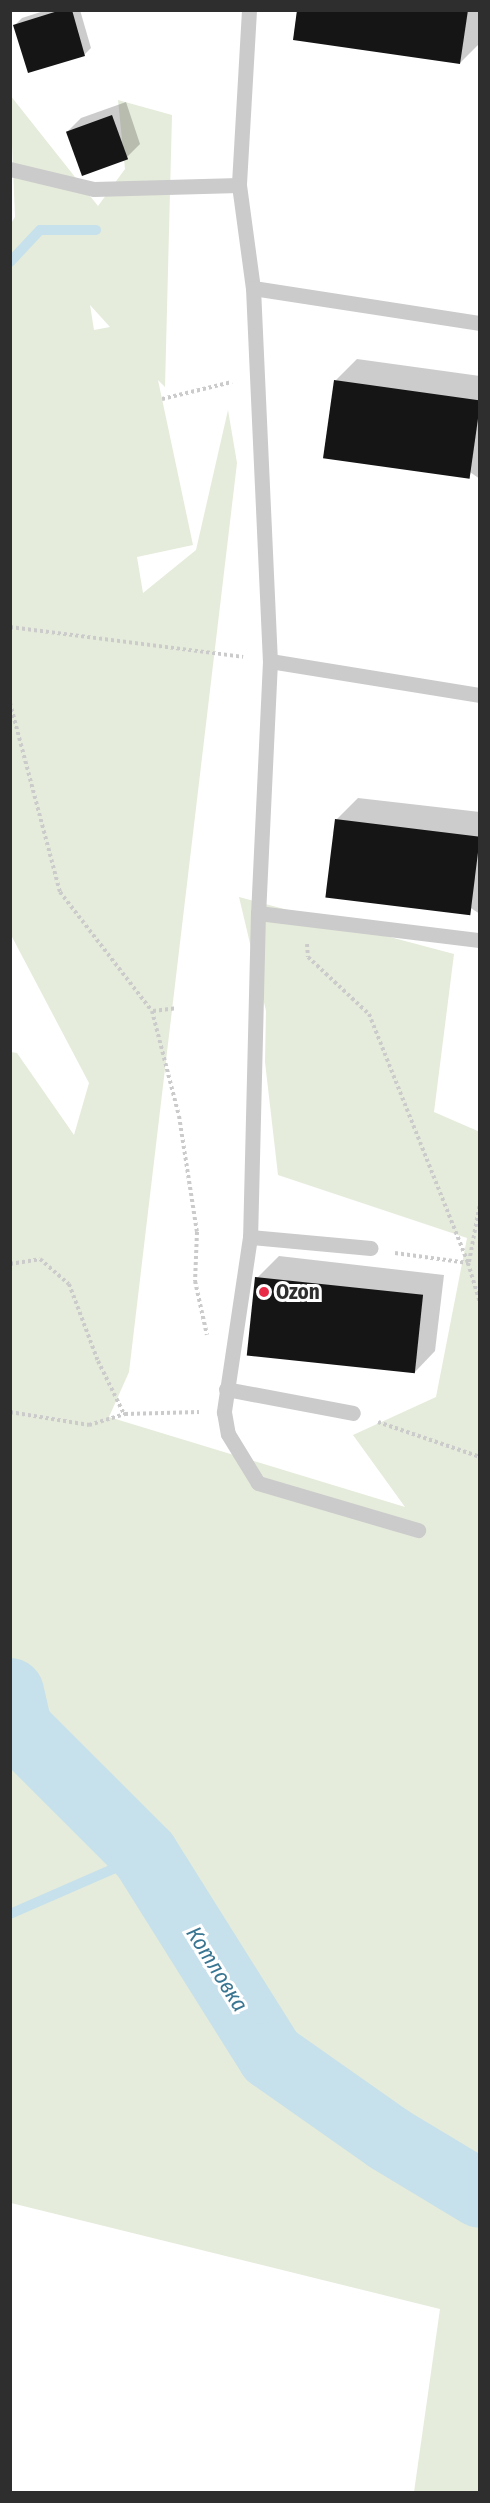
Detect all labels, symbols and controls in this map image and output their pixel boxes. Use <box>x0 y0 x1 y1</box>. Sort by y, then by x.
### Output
place label: Ozon <box>276 1279 320 1305</box>
marker: Ozon <box>257 1285 271 1299</box>
water label: Котловка <box>181 1922 253 2016</box>

